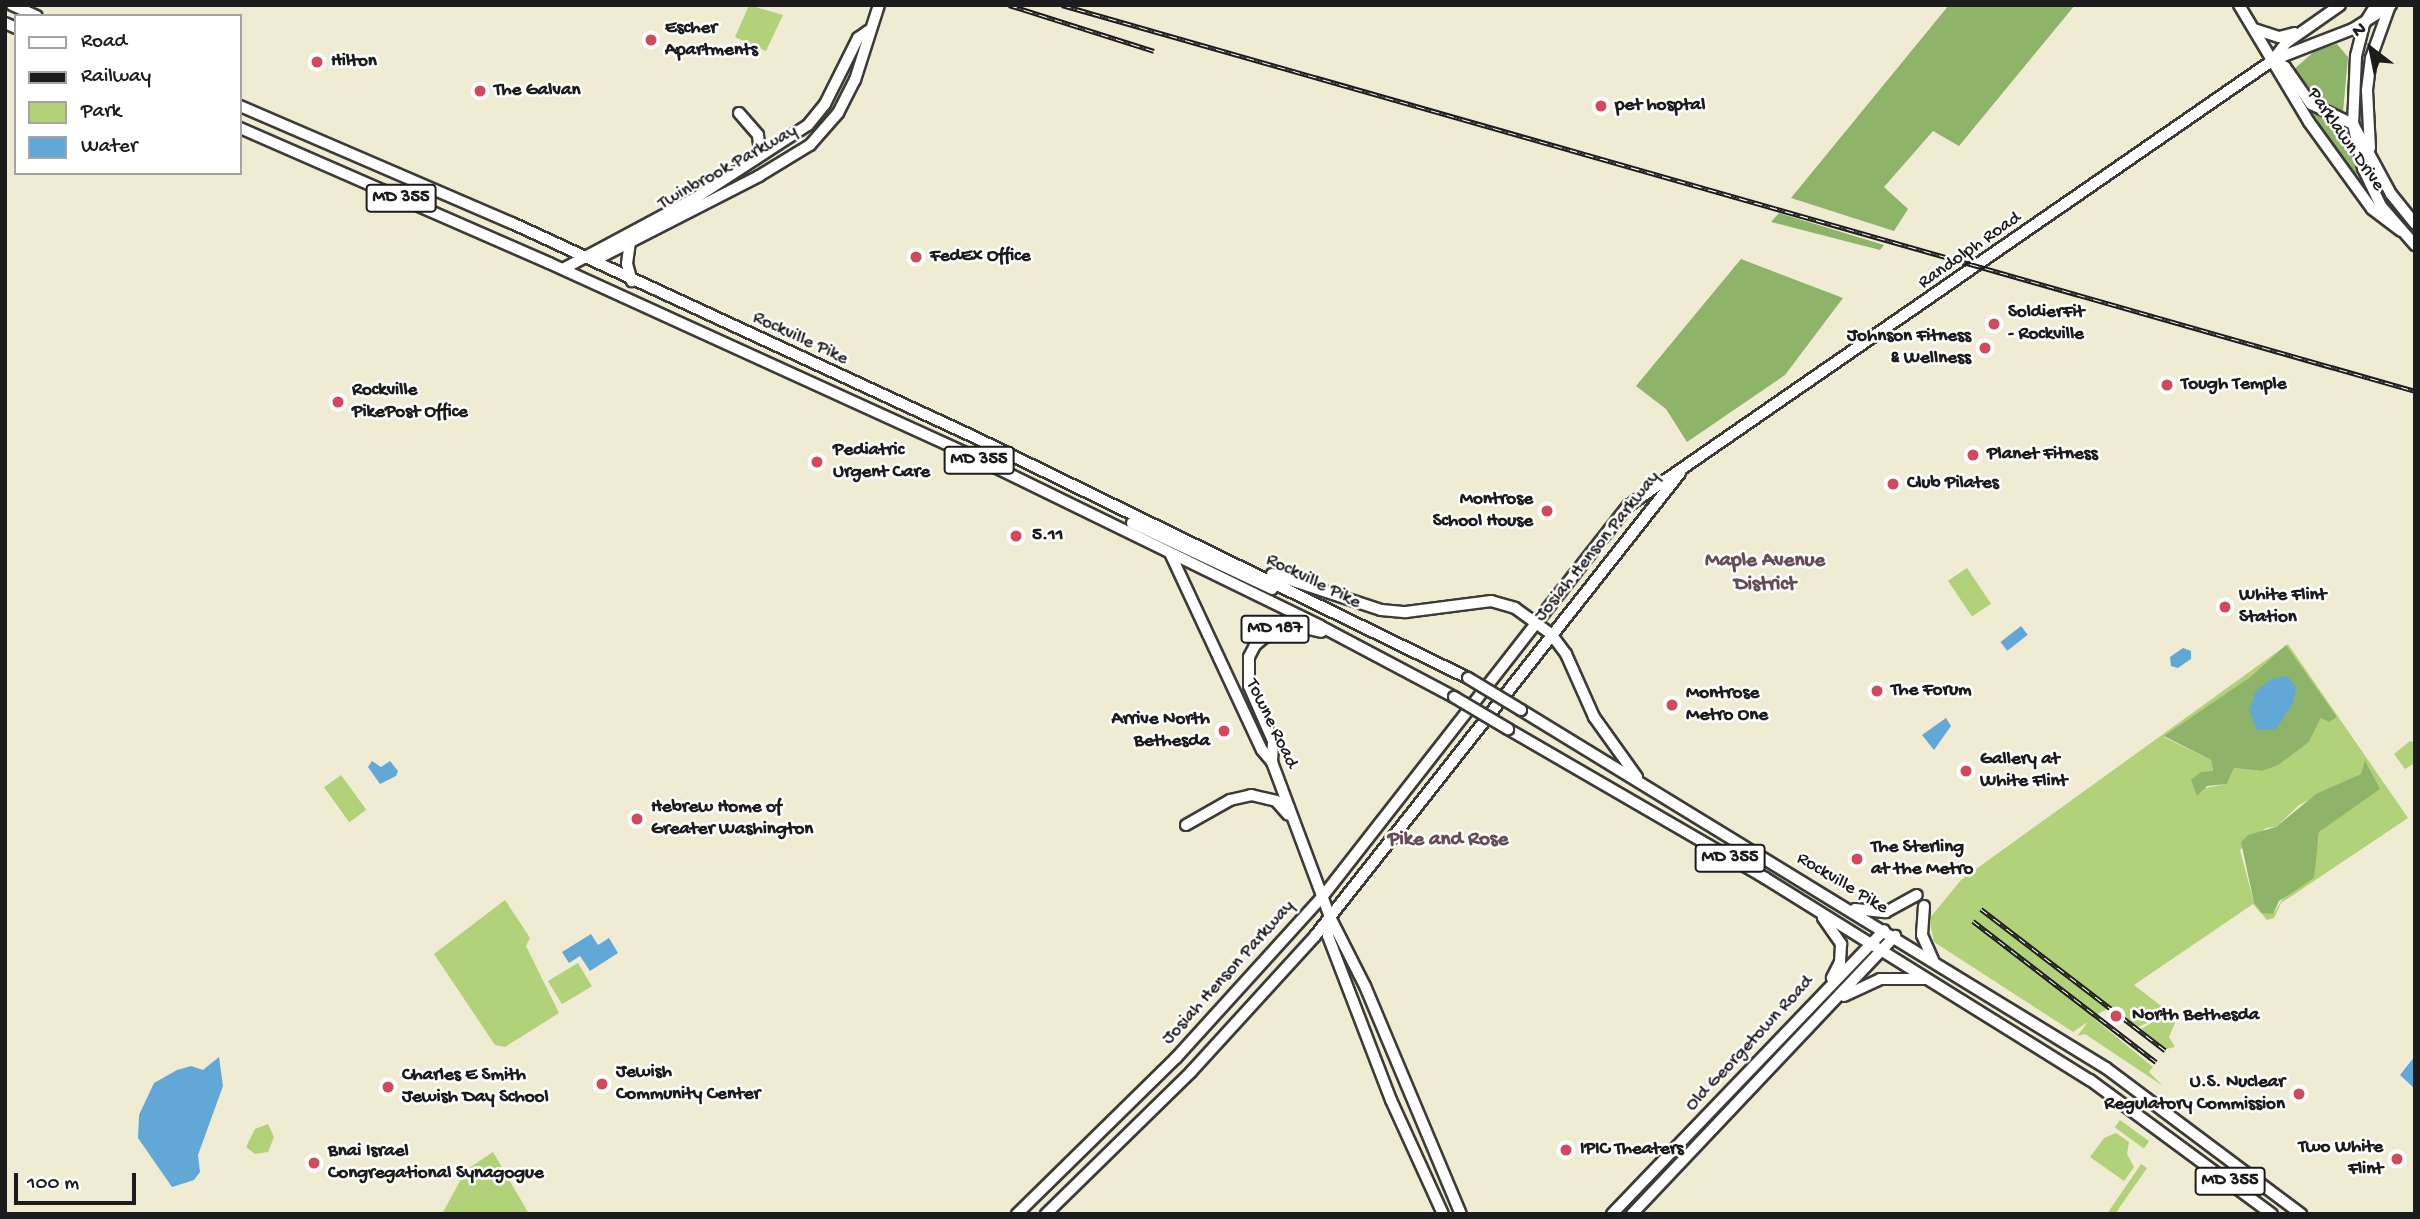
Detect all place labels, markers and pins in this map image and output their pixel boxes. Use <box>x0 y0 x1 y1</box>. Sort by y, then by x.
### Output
place label: Escher Apartments <box>665 18 758 62</box>
marker: Escher Apartments <box>643 32 659 48</box>
place label: Hilton <box>331 51 377 73</box>
marker: Hilton <box>309 54 325 70</box>
place label: The Galvan <box>494 80 580 102</box>
marker: The Galvan <box>472 83 488 99</box>
place label: pet hosptal <box>1615 95 1705 117</box>
marker: pet hosptal <box>1593 98 1609 114</box>
place label: FedEx Office <box>930 246 1030 268</box>
marker: FedEx Office <box>908 249 924 265</box>
place label: SoldierFit - Rockville <box>2008 302 2084 346</box>
marker: SoldierFit - Rockville <box>1986 316 2002 332</box>
place label: Johnson Fitness & Wellness <box>1847 326 1971 370</box>
marker: Johnson Fitness & Wellness <box>1977 340 1993 356</box>
place label: Tough Temple <box>2181 374 2287 396</box>
marker: Tough Temple <box>2159 377 2175 393</box>
place label: Rockville PikePost Office <box>352 380 468 424</box>
marker: Rockville PikePost Office <box>330 394 346 410</box>
place label: Pediatric Urgent Care <box>833 440 930 484</box>
place label: Planet Fitness <box>1987 444 2098 466</box>
marker: Planet Fitness <box>1965 447 1981 463</box>
marker: Pediatric Urgent Care <box>807 452 827 472</box>
place label: Club Pilates <box>1907 473 1999 495</box>
marker: Club Pilates <box>1885 476 1901 492</box>
place label: Montrose School House <box>1433 489 1533 533</box>
marker: Montrose School House <box>1539 503 1555 519</box>
place label: 5.11 <box>1032 525 1063 547</box>
marker: 5.11 <box>1006 526 1026 546</box>
place label: White Flint Station <box>2239 585 2326 629</box>
marker: White Flint Station <box>2217 599 2233 615</box>
place label: The Forum <box>1891 680 1972 702</box>
place label: Montrose Metro One <box>1686 683 1768 727</box>
marker: The Forum <box>1869 683 1885 699</box>
marker: Montrose Metro One <box>1664 697 1680 713</box>
place label: Arrive North Bethesda <box>1112 709 1210 753</box>
marker: Arrive North Bethesda <box>1216 723 1232 739</box>
place label: Gallery at White Flint <box>1980 749 2067 793</box>
marker: Gallery at White Flint <box>1958 763 1974 779</box>
place label: Hebrew Home of Greater Washington <box>651 797 813 841</box>
marker: Hebrew Home of Greater Washington <box>629 811 645 827</box>
place label: The Sterling at the Metro <box>1871 837 1973 881</box>
marker: The Sterling at the Metro <box>1849 851 1865 867</box>
place label: North Bethesda <box>2132 1005 2259 1027</box>
marker: North Bethesda <box>2106 1006 2126 1026</box>
place label: Jewish Community Center <box>616 1062 760 1106</box>
place label: Charles E Smith Jewish Day School <box>402 1065 549 1109</box>
place label: U.S. Nuclear Regulatory Commission <box>2104 1072 2285 1116</box>
marker: Jewish Community Center <box>594 1076 610 1092</box>
marker: Charles E Smith Jewish Day School <box>380 1079 396 1095</box>
marker: U.S. Nuclear Regulatory Commission <box>2291 1086 2307 1102</box>
place label: Two White Flint <box>2299 1137 2383 1181</box>
place label: IPIC Theaters <box>1580 1139 1684 1161</box>
place label: Bnai Israel Congregational Synagogue <box>328 1141 544 1185</box>
marker: IPIC Theaters <box>1558 1142 1574 1158</box>
marker: Two White Flint <box>2389 1151 2405 1167</box>
marker: Bnai Israel Congregational Synagogue <box>306 1155 322 1171</box>

